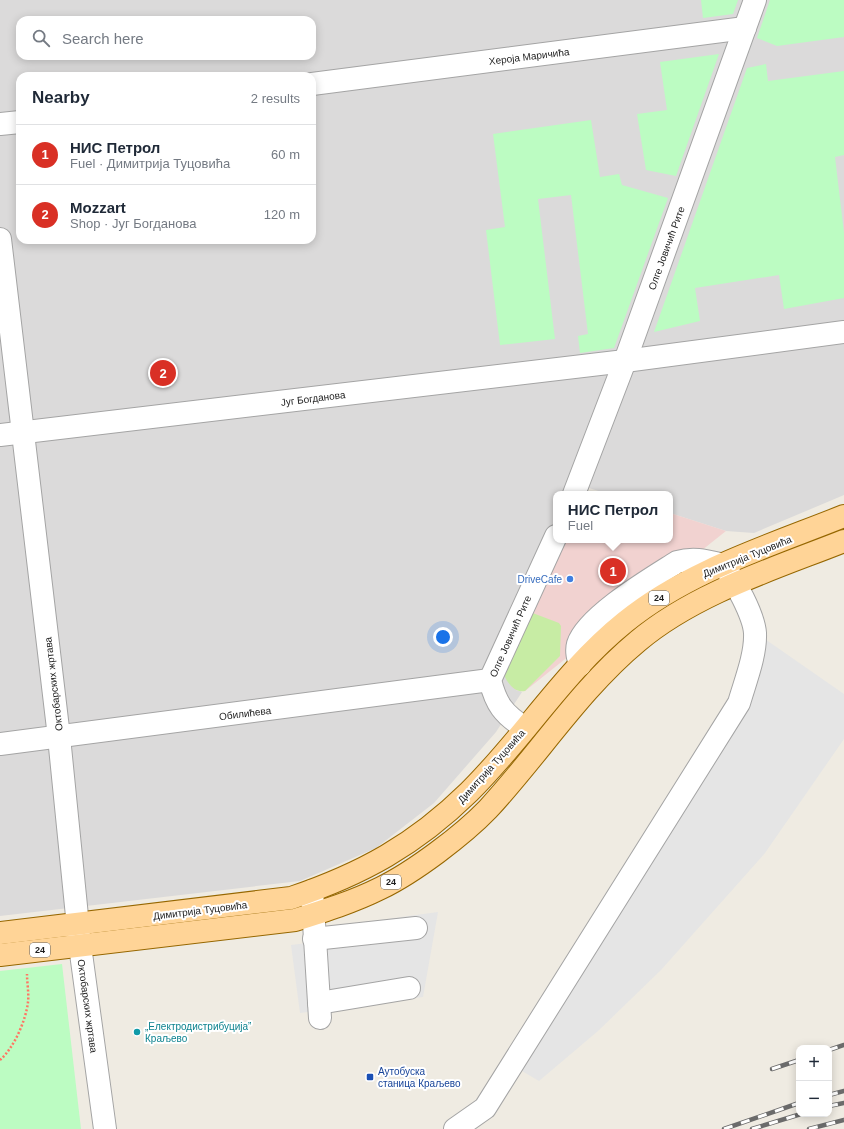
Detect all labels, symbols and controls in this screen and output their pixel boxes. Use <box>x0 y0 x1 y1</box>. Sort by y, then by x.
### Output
search box <box>16 16 316 60</box>
icon: search <box>30 27 52 49</box>
text: Search here <box>62 30 144 47</box>
street label: Хероја Маричића <box>488 46 570 67</box>
text: Nearby <box>32 88 90 107</box>
text: 2 results <box>251 91 300 106</box>
text: НИС Петрол <box>70 139 160 156</box>
text: 1 <box>41 147 49 162</box>
text: 60 m <box>271 147 300 162</box>
text: Fuel · Димитрија Туцовића <box>70 156 230 171</box>
text: Mozzart <box>70 199 126 216</box>
street label: Олге Јовичић Рите <box>646 204 687 291</box>
text: 2 <box>41 207 49 222</box>
text: 120 m <box>264 207 300 222</box>
text: Shop · Југ Богданова <box>70 216 196 231</box>
pin: 2 <box>150 358 176 388</box>
street label: Југ Богданова <box>280 389 346 408</box>
popup <box>553 491 673 543</box>
text: НИС Петрол <box>568 501 658 518</box>
text: Fuel <box>568 518 593 533</box>
street label: Димитрија Туцовића <box>701 533 794 579</box>
pin: 1 <box>600 556 626 586</box>
place label: DriveCafe <box>518 574 562 585</box>
marker: DriveCafe <box>565 574 575 584</box>
road number: 24 <box>649 591 669 605</box>
street label: Олге Јовичић Рите <box>488 593 534 679</box>
your location <box>433 627 453 647</box>
street label: Октобарских жртава <box>42 636 65 731</box>
street label: Обилићева <box>218 705 272 722</box>
street label: Димитрија Туцовића <box>456 727 527 805</box>
road number: 24 <box>381 875 401 889</box>
street label: Димитрија Туцовића <box>152 899 248 922</box>
road number: 24 <box>30 943 50 957</box>
street label: Октобарских жртава <box>75 959 100 1054</box>
place label: „Електродистрибуција” Краљево <box>145 1021 251 1044</box>
marker: „Електродистрибуција” Краљево <box>132 1027 142 1037</box>
map controls <box>796 1045 832 1117</box>
button: + <box>796 1045 832 1081</box>
place label: Аутобуска станица Краљево <box>378 1066 461 1089</box>
marker: Аутобуска станица Краљево <box>365 1072 375 1082</box>
button: − <box>796 1081 832 1117</box>

